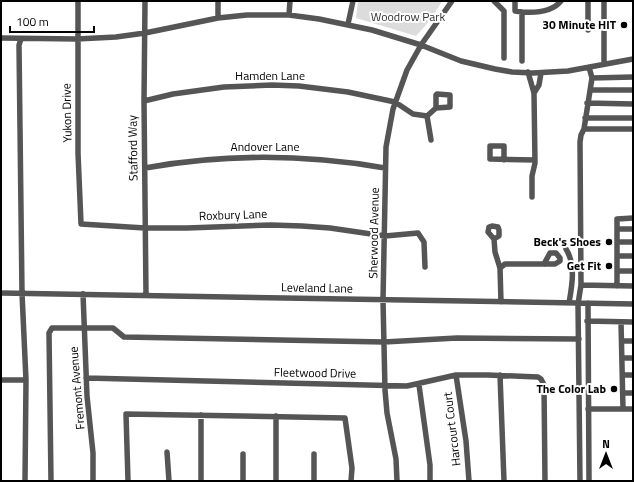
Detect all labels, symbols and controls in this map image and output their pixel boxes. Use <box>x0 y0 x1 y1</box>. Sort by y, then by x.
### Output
park label: Woodrow Park <box>371 7 445 26</box>
scale bar <box>10 8 94 34</box>
text: 100 m <box>16 12 49 31</box>
place label: 30 Minute HIT <box>542 15 617 34</box>
marker: 30 Minute HIT <box>619 20 629 30</box>
street label: Hamden Lane <box>235 66 305 85</box>
street label: Yukon Drive <box>56 83 77 143</box>
street label: Stafford Way <box>122 115 143 181</box>
street label: Andover Lane <box>231 137 299 156</box>
street label: Sherwood Avenue <box>363 187 384 279</box>
street label: Roxbury Lane <box>198 204 268 225</box>
place label: Beck's Shoes <box>534 232 601 251</box>
marker: Beck's Shoes <box>604 237 614 247</box>
place label: Get Fit <box>567 256 602 275</box>
marker: Get Fit <box>604 261 614 271</box>
street label: Leveland Lane <box>281 277 353 298</box>
street label: Fremont Avenue <box>63 346 90 430</box>
street label: Fleetwood Drive <box>274 362 356 383</box>
place label: The Color Lab <box>536 379 606 398</box>
marker: The Color Lab <box>609 384 619 394</box>
street label: Harcourt Court <box>437 390 465 467</box>
north arrow <box>586 434 626 474</box>
text: N <box>602 436 610 452</box>

